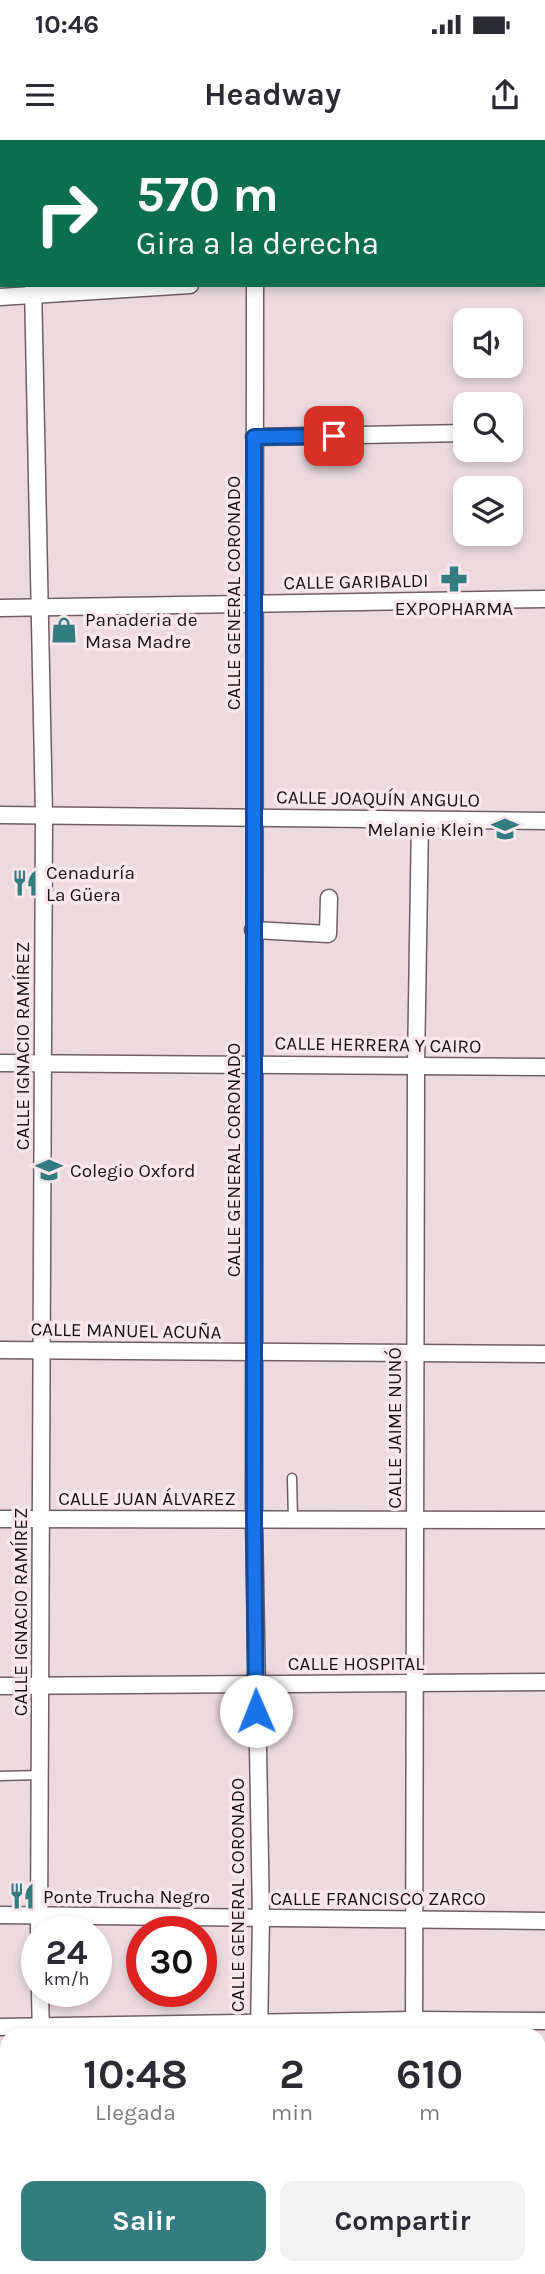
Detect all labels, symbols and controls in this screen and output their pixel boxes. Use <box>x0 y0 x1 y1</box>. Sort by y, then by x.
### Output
text: 10:46 <box>35 9 99 40</box>
icon: menu <box>21 76 59 114</box>
text: Headway <box>204 76 341 113</box>
icon: share <box>486 76 524 114</box>
text: 570 m <box>136 166 279 223</box>
icon: right <box>21 168 112 259</box>
text: Gira a la derecha <box>136 225 379 262</box>
map controls <box>453 308 523 546</box>
button: sound <box>453 308 523 378</box>
button: search <box>453 392 523 462</box>
pin <box>304 406 364 466</box>
icon: arrive <box>315 417 353 455</box>
street label: CALLE GENERAL CORONADO <box>223 476 245 710</box>
button: layers <box>453 476 523 546</box>
pharmacy icon: EXPOPHARMA <box>439 564 469 594</box>
street label: CALLE GARIBALDI <box>283 570 429 594</box>
place label: EXPOPHARMA <box>395 598 513 620</box>
place label: Panaderia de Masa Madre <box>85 609 197 653</box>
shop icon: Panaderia de Masa Madre <box>49 615 79 645</box>
street label: CALLE JOAQUÍN ANGULO <box>276 785 480 812</box>
school or university icon: Melanie Klein <box>490 814 520 844</box>
place label: Melanie Klein <box>367 819 484 841</box>
place label: Cenaduría La Güera <box>46 862 135 906</box>
restaurant icon: Cenaduría La Güera <box>10 868 40 898</box>
street label: CALLE IGNACIO RAMÍREZ <box>11 942 34 1150</box>
street label: CALLE HERRERA Y CAIRO <box>274 1032 481 1058</box>
street label: CALLE GENERAL CORONADO <box>223 1043 245 1277</box>
school or university icon: Colegio Oxford <box>34 1155 64 1185</box>
place label: Colegio Oxford <box>70 1160 195 1182</box>
street label: CALLE MANUEL ACUÑA <box>30 1318 222 1344</box>
street label: CALLE JAIME NUNÓ <box>383 1347 406 1509</box>
street label: CALLE JUAN ÁLVAREZ <box>58 1487 236 1510</box>
street label: CALLE IGNACIO RAMÍREZ <box>9 1508 32 1716</box>
street label: CALLE HOSPITAL <box>288 1653 424 1675</box>
position arrow <box>219 1674 293 1748</box>
street label: CALLE GENERAL CORONADO <box>227 1778 249 2012</box>
restaurant icon: Ponte Trucha Negro <box>7 1881 37 1911</box>
place label: Ponte Trucha Negro <box>43 1886 210 1908</box>
street label: CALLE FRANCISCO ZARCO <box>270 1888 486 1910</box>
speed limit sign: 30 <box>126 1916 217 2007</box>
text: 24 <box>46 1932 88 1973</box>
text: km/h <box>44 1968 89 1990</box>
text: 10:48 <box>83 2049 188 2099</box>
text: 2 <box>279 2049 305 2099</box>
text: 610 <box>396 2049 463 2099</box>
text: Llegada <box>95 2099 176 2126</box>
text: min <box>271 2099 313 2126</box>
text: m <box>419 2099 440 2126</box>
button: Salir <box>21 2181 266 2261</box>
button: Compartir <box>280 2181 525 2261</box>

